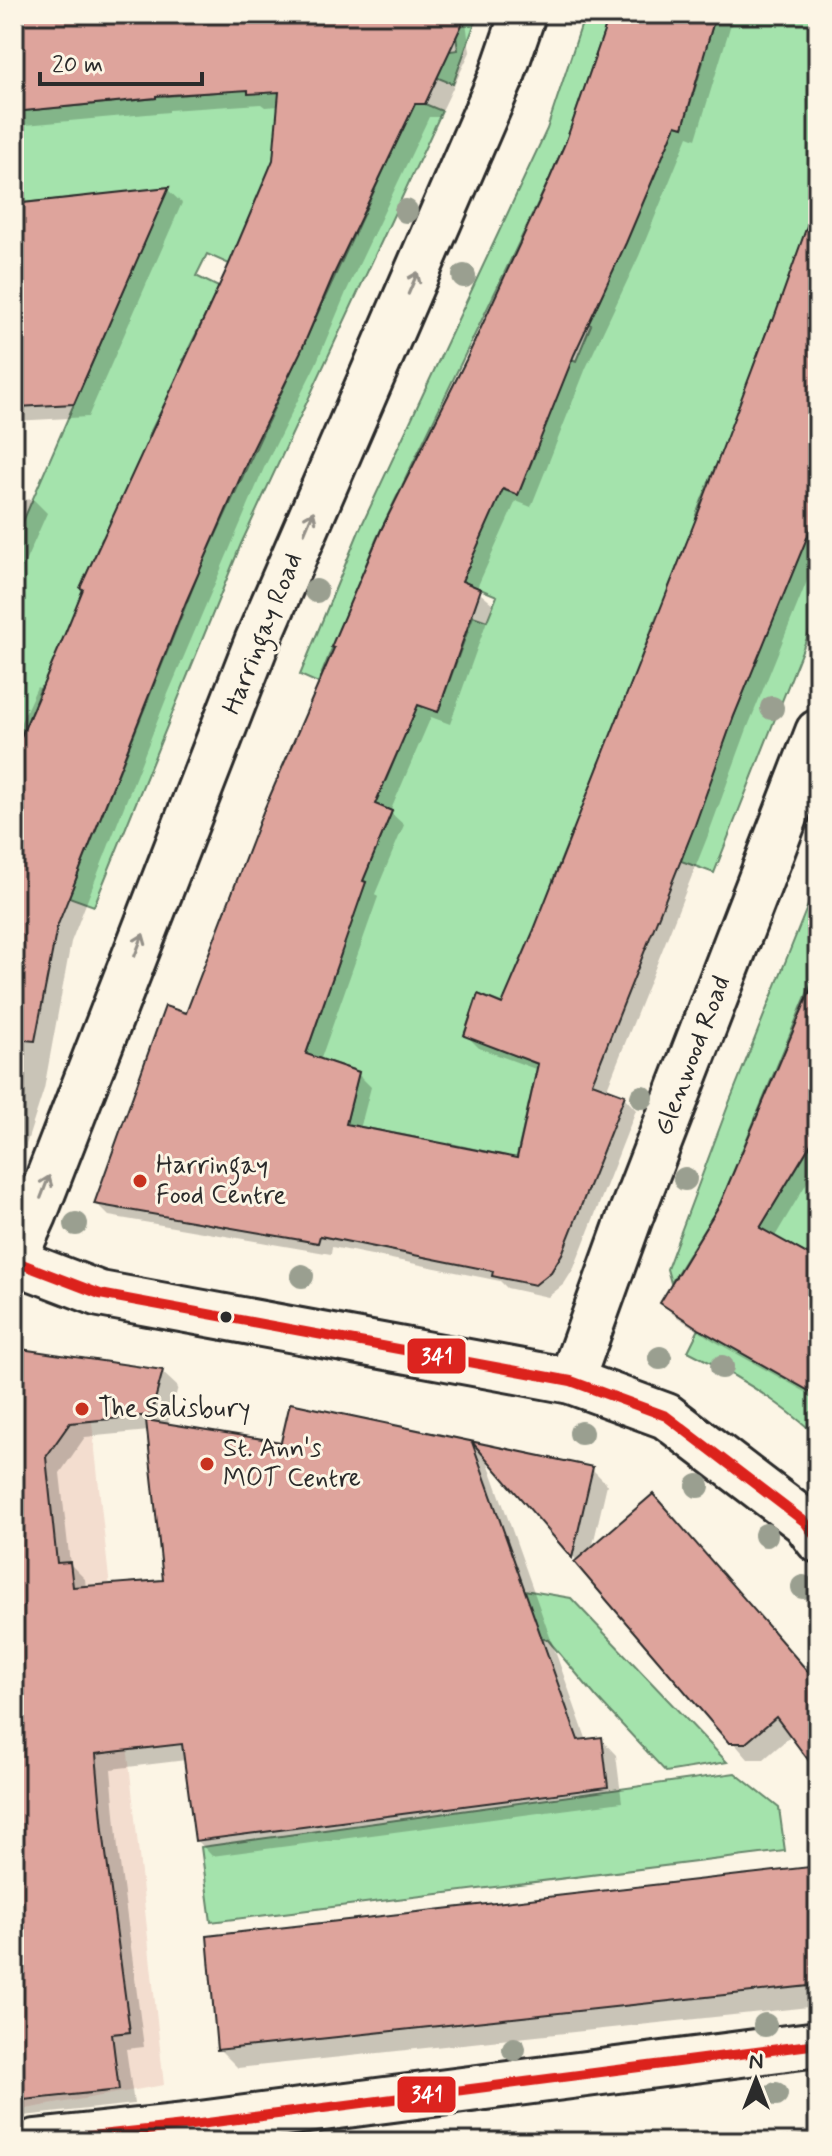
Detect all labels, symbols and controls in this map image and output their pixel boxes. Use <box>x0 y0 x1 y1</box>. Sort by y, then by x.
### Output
scale bar <box>40 36 202 86</box>
text: 20 m <box>52 50 103 81</box>
one-way arrow <box>406 271 421 296</box>
one-way arrow <box>303 510 318 535</box>
street label: Harringay Road <box>215 548 314 721</box>
one-way arrow <box>133 933 147 958</box>
street label: Glenwood Road <box>647 971 739 1141</box>
place label: Harringay Food Centre <box>156 1149 286 1213</box>
marker: Harringay Food Centre <box>131 1172 149 1190</box>
one-way arrow <box>39 1175 53 1200</box>
unlabelled marker <box>218 1309 234 1325</box>
line badge: 341 <box>406 1337 467 1375</box>
text: 341 <box>421 1344 453 1372</box>
place label: The Salisbury <box>98 1392 251 1426</box>
marker: The Salisbury <box>73 1400 91 1418</box>
place label: St. Ann's MOT Centre <box>223 1432 361 1496</box>
marker: St. Ann's MOT Centre <box>198 1455 216 1473</box>
north arrow <box>716 2040 796 2120</box>
text: N <box>749 2048 763 2076</box>
line badge: 341 <box>396 2075 457 2114</box>
text: 341 <box>411 2082 443 2110</box>

